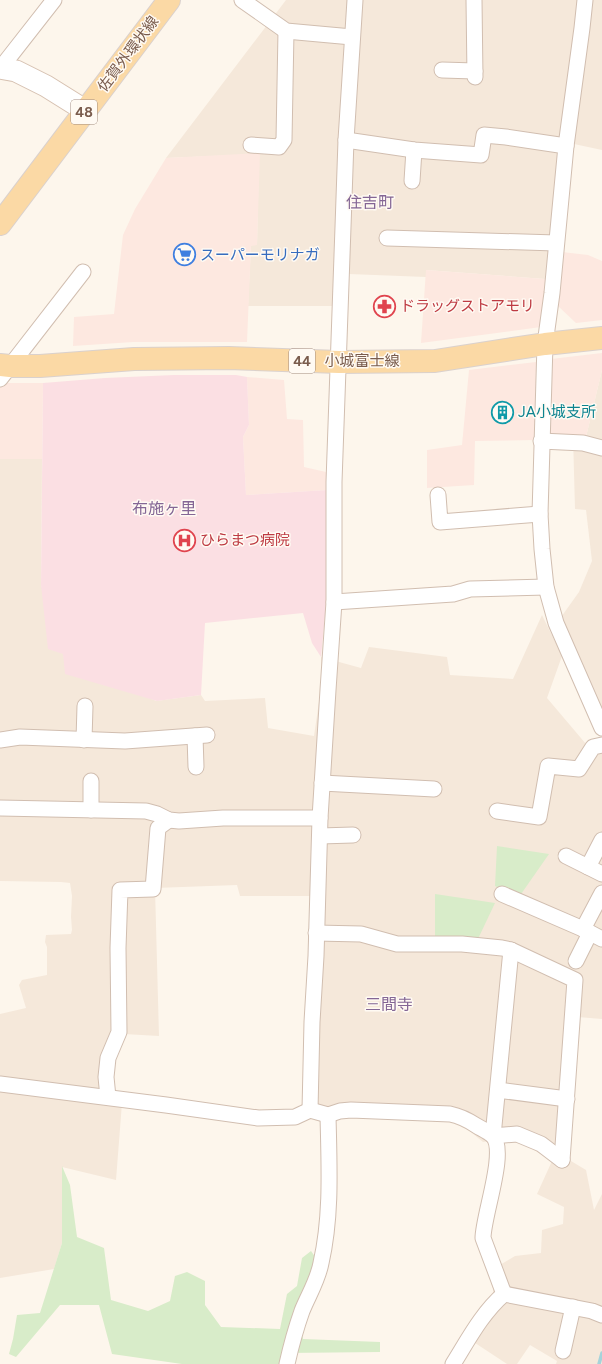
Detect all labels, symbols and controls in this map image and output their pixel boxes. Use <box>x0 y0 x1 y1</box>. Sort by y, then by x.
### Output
street label: 佐賀外環状線 <box>94 13 162 95</box>
road number: 48 <box>71 100 97 124</box>
district label: 住吉町 <box>346 193 394 212</box>
supermarket icon: スーパーモリナガ <box>172 242 198 268</box>
place label: スーパーモリナガ <box>200 246 320 264</box>
pharmacy icon: ドラッグストアモリ <box>372 293 398 319</box>
place label: ドラッグストアモリ <box>400 297 535 315</box>
road number: 44 <box>289 349 315 373</box>
street label: 小城富士線 <box>324 352 400 370</box>
building icon: JA小城支所 <box>489 399 515 425</box>
place label: JA小城支所 <box>518 403 596 421</box>
district label: 布施ヶ里 <box>132 499 196 518</box>
hospital icon: ひらまつ病院 <box>171 527 197 553</box>
place label: ひらまつ病院 <box>200 531 290 549</box>
district label: 三間寺 <box>365 995 413 1014</box>

